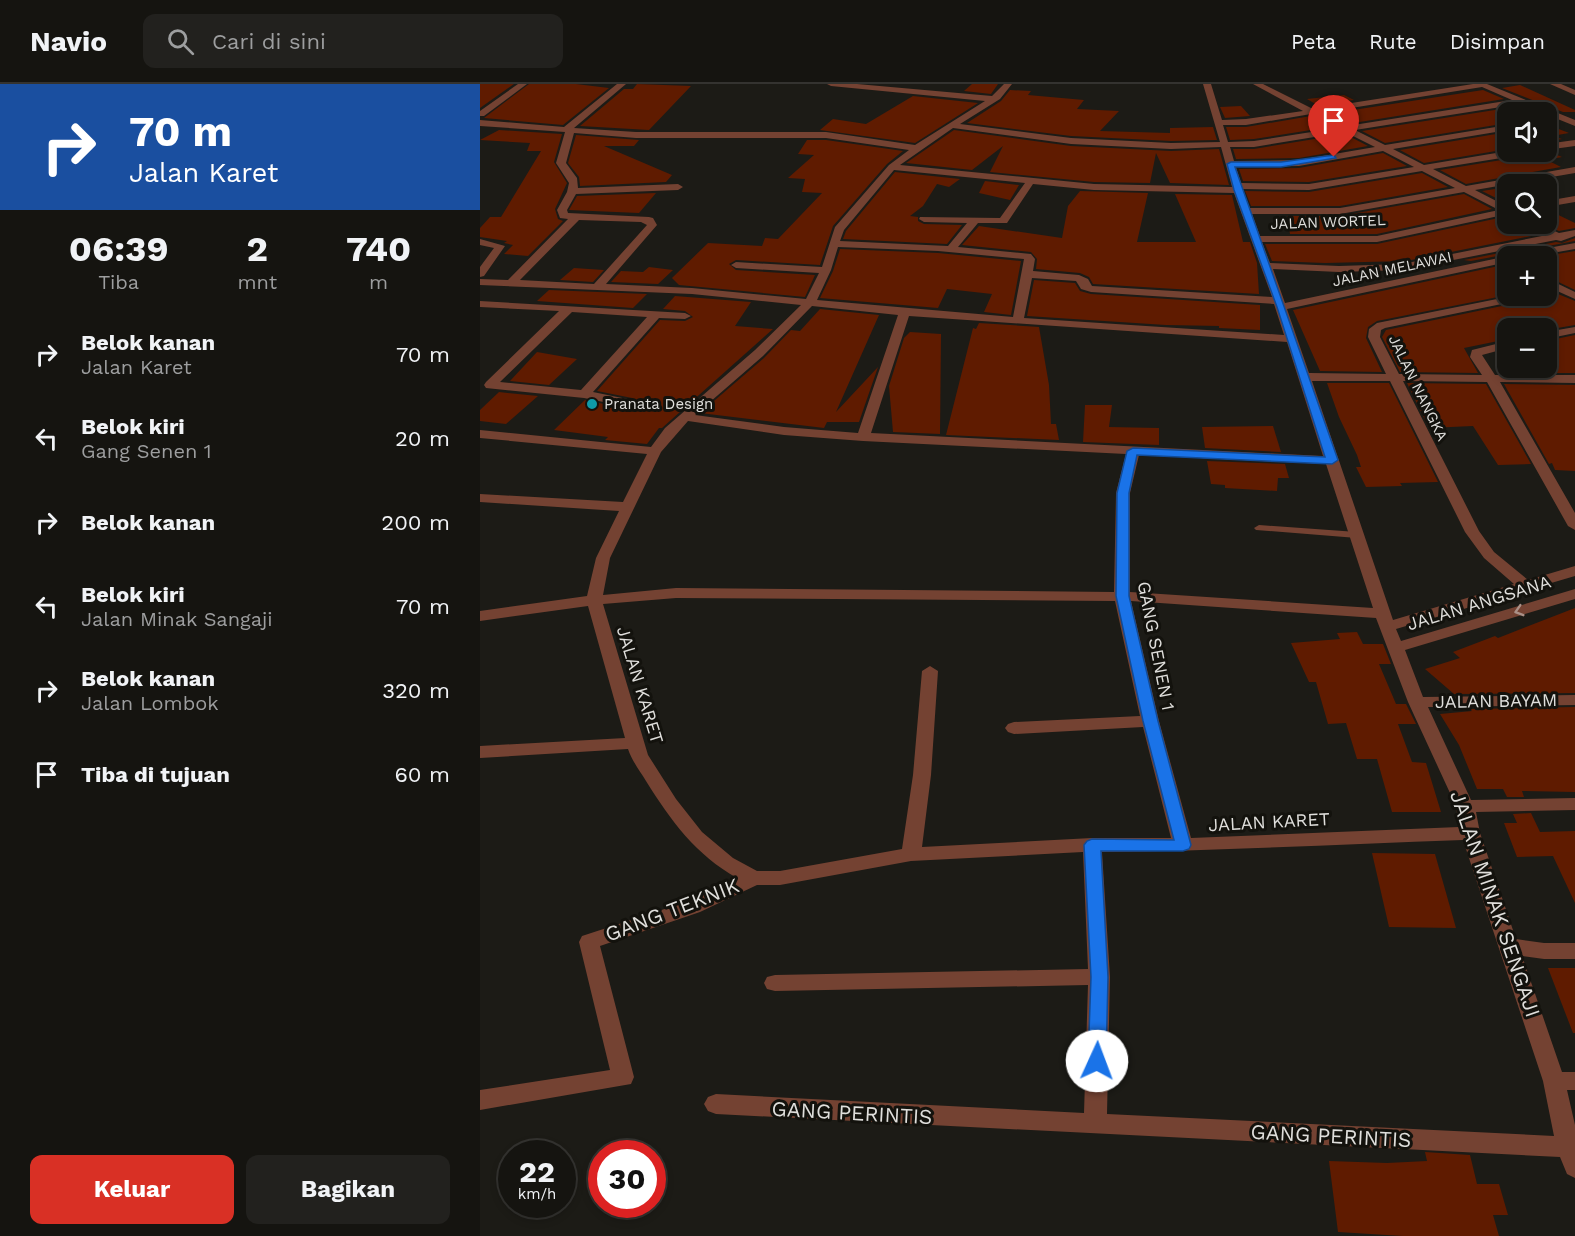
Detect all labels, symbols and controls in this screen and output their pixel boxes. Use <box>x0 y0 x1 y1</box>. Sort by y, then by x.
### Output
search box <box>143 14 563 68</box>
text: Navio <box>30 25 107 58</box>
icon: search <box>164 25 197 58</box>
text: Cari di sini <box>212 29 326 54</box>
text: Peta <box>1291 29 1336 54</box>
text: Rute <box>1369 29 1417 54</box>
text: Disimpan <box>1450 29 1545 54</box>
pin <box>1308 95 1359 157</box>
map controls <box>1497 102 1557 378</box>
button: sound <box>1497 102 1557 162</box>
icon: arrive <box>1317 104 1350 137</box>
text: 70 m <box>129 107 232 156</box>
icon: right <box>30 108 108 186</box>
text: Jalan Karet <box>129 157 278 189</box>
button: search <box>1497 174 1557 234</box>
street label: JALAN WORTEL <box>1270 211 1386 233</box>
text: 06:39 <box>69 228 169 270</box>
text: 2 <box>247 228 268 270</box>
text: 740 <box>346 228 411 270</box>
button: + <box>1497 246 1557 306</box>
street label: JALAN MELAWAI <box>1331 248 1453 290</box>
text: Tiba <box>98 270 139 294</box>
text: mnt <box>237 270 277 294</box>
text: m <box>369 270 388 294</box>
button: − <box>1497 318 1557 378</box>
text: Belok kanan <box>81 330 215 355</box>
street label: JALAN NANGKA <box>1385 332 1451 444</box>
icon: right <box>30 338 63 371</box>
text: 70 m <box>396 342 450 367</box>
text: Jalan Karet <box>81 355 192 379</box>
place label: Pranata Design <box>604 395 713 413</box>
marker: Pranata Design <box>585 397 599 411</box>
text: Belok kiri <box>81 414 185 439</box>
icon: left <box>30 422 63 455</box>
text: 20 m <box>395 426 450 451</box>
text: Gang Senen 1 <box>81 439 212 463</box>
icon: right <box>30 506 63 539</box>
text: Belok kanan <box>81 510 215 535</box>
text: 200 m <box>381 510 450 535</box>
street label: JALAN ANGSANA <box>1404 571 1553 634</box>
street label: GANG SENEN 1 <box>1134 580 1179 712</box>
text: Belok kiri <box>81 582 185 607</box>
icon: left <box>30 590 63 623</box>
text: 70 m <box>396 594 450 619</box>
one-way arrow <box>1514 604 1525 616</box>
text: Jalan Minak Sangaji <box>81 607 273 631</box>
street label: JALAN KARET <box>613 624 668 746</box>
text: Belok kanan <box>81 666 215 691</box>
icon: right <box>30 674 63 707</box>
text: 320 m <box>382 678 450 703</box>
street label: JALAN BAYAM <box>1435 689 1557 712</box>
text: Jalan Lombok <box>81 691 219 715</box>
icon: arrive <box>30 758 63 791</box>
text: Tiba di tujuan <box>81 762 230 787</box>
text: 60 m <box>394 762 450 787</box>
street label: JALAN MINAK SENGAJI <box>1445 787 1546 1020</box>
street label: JALAN KARET <box>1208 808 1330 835</box>
street label: GANG TEKNIK <box>601 872 743 947</box>
position arrow <box>1065 1029 1129 1093</box>
street label: GANG PERINTIS <box>771 1096 933 1129</box>
street label: GANG PERINTIS <box>1250 1119 1412 1152</box>
speed limit sign: 30 <box>588 1140 666 1218</box>
text: 22 <box>519 1154 555 1189</box>
button: Keluar <box>30 1155 234 1224</box>
button: Bagikan <box>246 1155 450 1224</box>
text: km/h <box>518 1185 556 1203</box>

